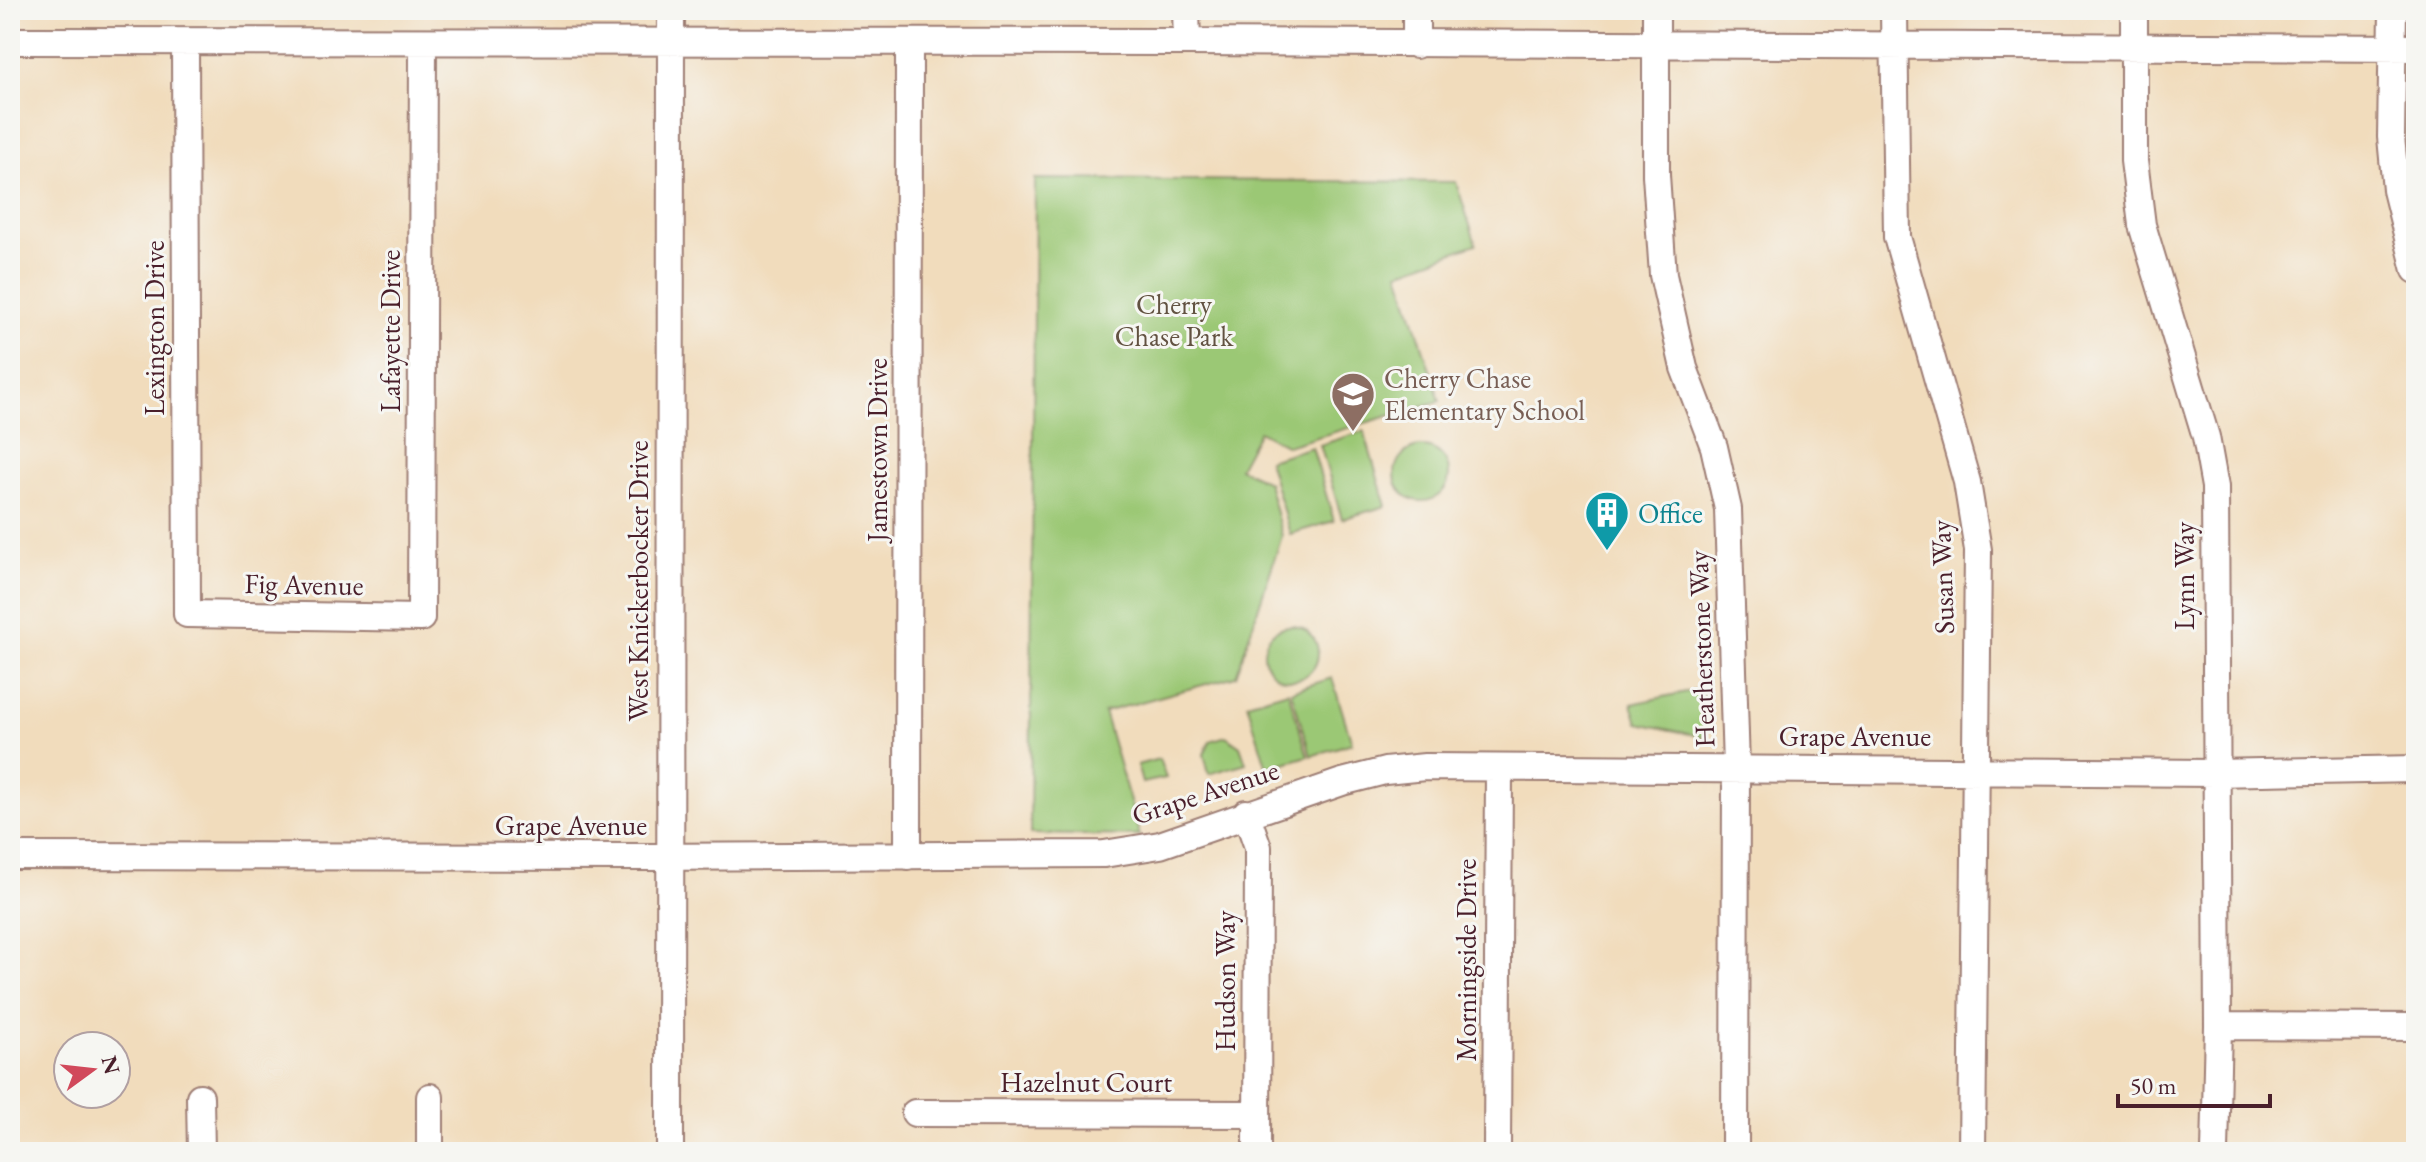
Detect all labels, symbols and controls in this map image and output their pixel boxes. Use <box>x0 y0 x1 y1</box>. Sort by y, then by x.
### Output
street label: Lexington Drive <box>136 240 172 416</box>
street label: Lafayette Drive <box>372 249 408 413</box>
park label: Cherry Chase Park <box>1115 286 1234 354</box>
street label: Jamestown Drive <box>859 358 895 544</box>
place label: Cherry Chase Elementary School <box>1384 360 1585 428</box>
school or university icon: Cherry Chase Elementary School <box>1329 370 1377 433</box>
street label: West Knickerbocker Drive <box>620 440 656 722</box>
building icon: Office <box>1583 489 1631 552</box>
place label: Office <box>1638 495 1703 531</box>
street label: Susan Way <box>1922 518 1962 635</box>
street label: Lynn Way <box>2166 521 2202 630</box>
street label: Heatherstone Way <box>1680 549 1722 748</box>
street label: Fig Avenue <box>244 565 364 603</box>
street label: Grape Avenue <box>1779 718 1931 754</box>
street label: Grape Avenue <box>1127 751 1283 833</box>
street label: Grape Avenue <box>495 807 647 843</box>
street label: Morningside Drive <box>1448 858 1484 1061</box>
street label: Hudson Way <box>1207 910 1243 1051</box>
north arrow <box>52 1030 132 1110</box>
text: N <box>95 1053 127 1077</box>
scale bar <box>2118 1058 2270 1108</box>
street label: Hazelnut Court <box>1000 1064 1172 1100</box>
text: 50 m <box>2130 1070 2177 1101</box>

